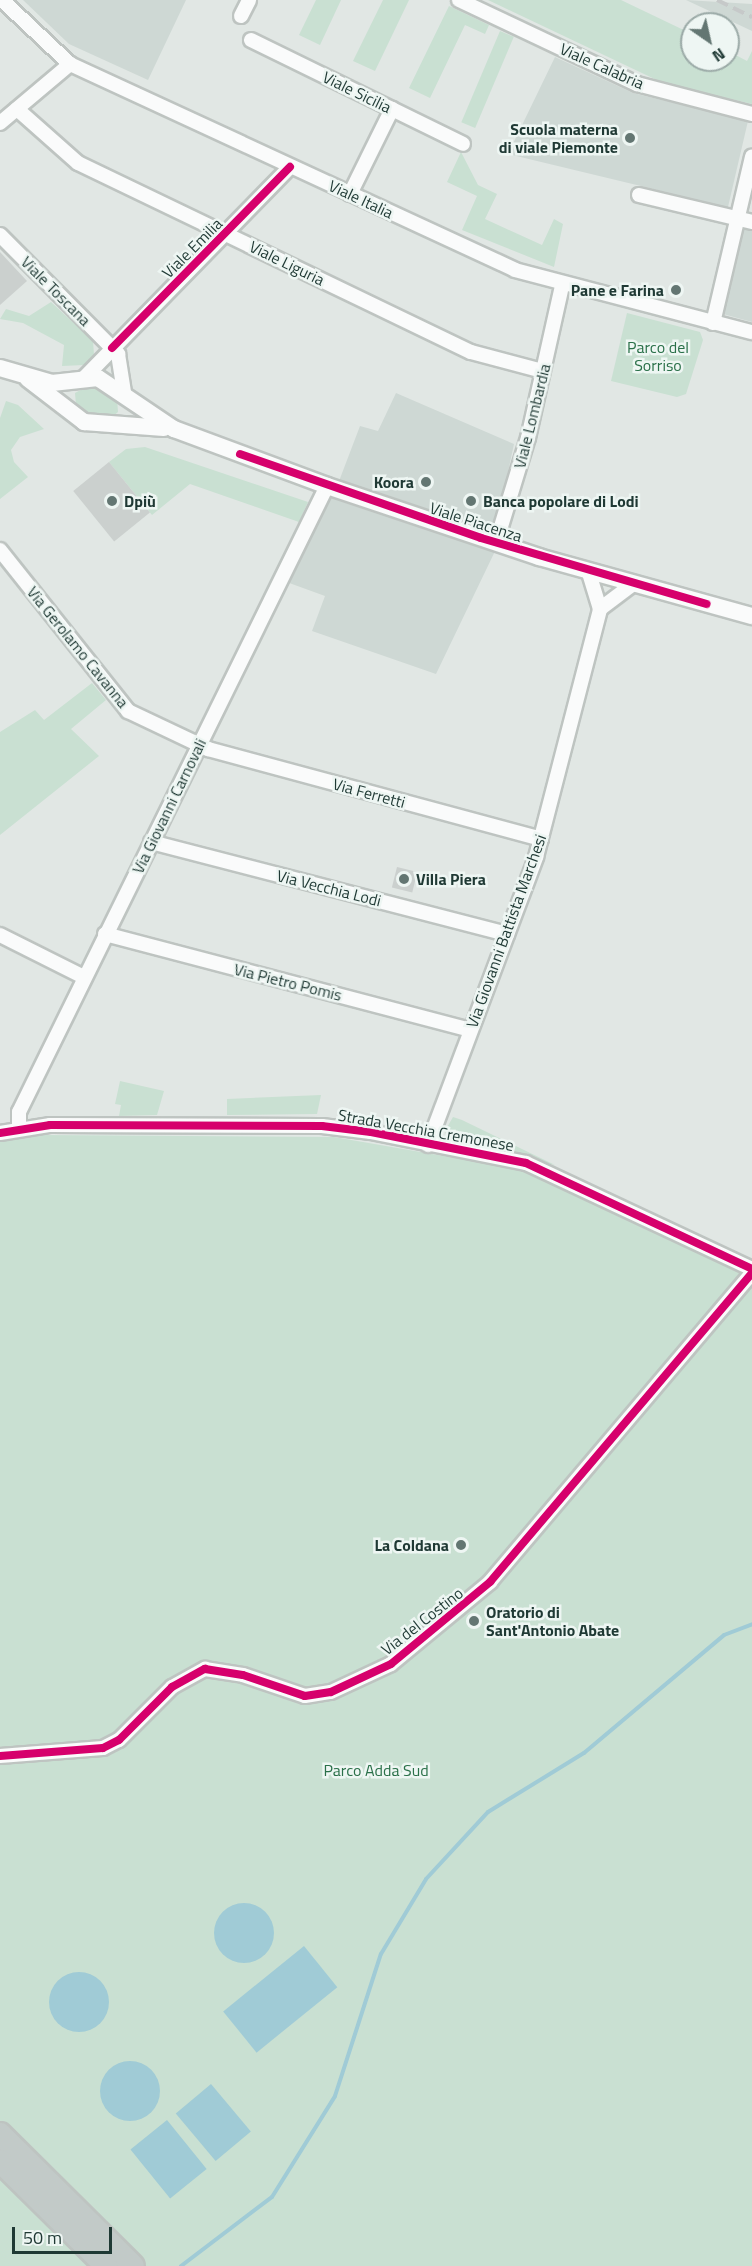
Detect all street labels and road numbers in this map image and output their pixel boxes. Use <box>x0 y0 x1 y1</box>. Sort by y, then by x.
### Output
street label: Viale Calabria <box>557 39 647 93</box>
street label: Viale Sicilia <box>320 67 394 117</box>
street label: Viale Italia <box>326 176 396 222</box>
street label: Viale Emilia <box>158 214 226 282</box>
street label: Viale Liguria <box>246 237 328 289</box>
street label: Viale Toscana <box>17 252 95 330</box>
street label: Viale Lombardia <box>510 362 554 470</box>
street label: Viale Piacenza <box>427 498 525 546</box>
street label: Via Gerolamo Cavanna <box>23 582 133 712</box>
street label: Via Giovanni Carnovali <box>128 735 210 877</box>
street label: Via Ferretti <box>331 774 407 812</box>
street label: Via Giovanni Battista Marchesi <box>462 832 550 1030</box>
street label: Via Vecchia Lodi <box>275 866 383 910</box>
street label: Via Pietro Pomis <box>232 959 344 1005</box>
street label: Strada Vecchia Cremonese <box>337 1105 515 1155</box>
street label: Via del Costino <box>377 1583 467 1659</box>

